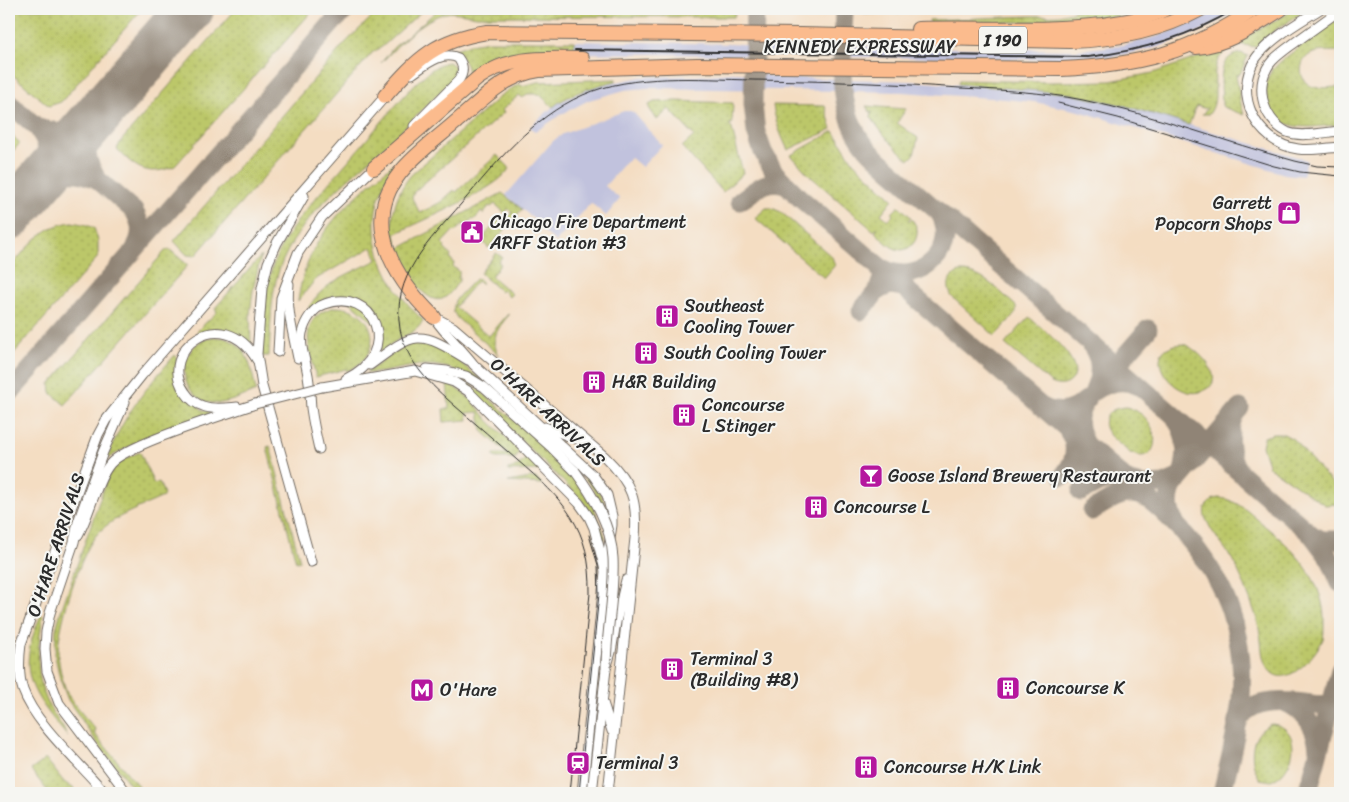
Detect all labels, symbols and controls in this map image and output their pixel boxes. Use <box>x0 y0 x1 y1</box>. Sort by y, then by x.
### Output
road number: I 190 <box>979 26 1027 54</box>
street label: KENNEDY EXPRESSWAY <box>764 31 957 63</box>
place label: Garrett Popcorn Shops <box>1155 187 1273 240</box>
shop icon: Garrett Popcorn Shops <box>1276 200 1302 226</box>
place label: Chicago Fire Department ARFF Station #3 <box>489 206 686 259</box>
public building icon: Chicago Fire Department ARFF Station #3 <box>459 219 485 245</box>
place label: Southeast Cooling Tower <box>684 290 795 343</box>
building icon: Southeast Cooling Tower <box>654 303 680 329</box>
place label: South Cooling Tower <box>664 337 827 369</box>
building icon: South Cooling Tower <box>633 340 659 366</box>
street label: O'HARE ARRIVALS <box>482 349 614 475</box>
place label: H&R Building <box>612 366 716 398</box>
building icon: H&R Building <box>581 369 607 395</box>
place label: Concourse L Stinger <box>702 389 785 442</box>
building icon: Concourse L Stinger <box>671 402 697 428</box>
place label: Goose Island Brewery Restaurant <box>888 460 1152 492</box>
bar icon: Goose Island Brewery Restaurant <box>858 463 884 489</box>
street label: O'HARE ARRIVALS <box>18 469 94 621</box>
place label: Concourse L <box>834 491 930 523</box>
building icon: Concourse L <box>803 494 829 520</box>
place label: Terminal 3 (Building #8) <box>690 643 799 696</box>
building icon: Terminal 3 (Building #8) <box>659 656 685 682</box>
place label: Concourse K <box>1026 672 1125 704</box>
place label: O'Hare <box>440 674 497 706</box>
building icon: Concourse K <box>995 675 1021 701</box>
metro station icon: O'Hare <box>409 677 435 703</box>
place label: Terminal 3 <box>596 747 678 779</box>
station icon: Terminal 3 <box>565 750 591 776</box>
place label: Concourse H/K Link <box>884 751 1042 783</box>
building icon: Concourse H/K Link <box>853 754 879 780</box>

